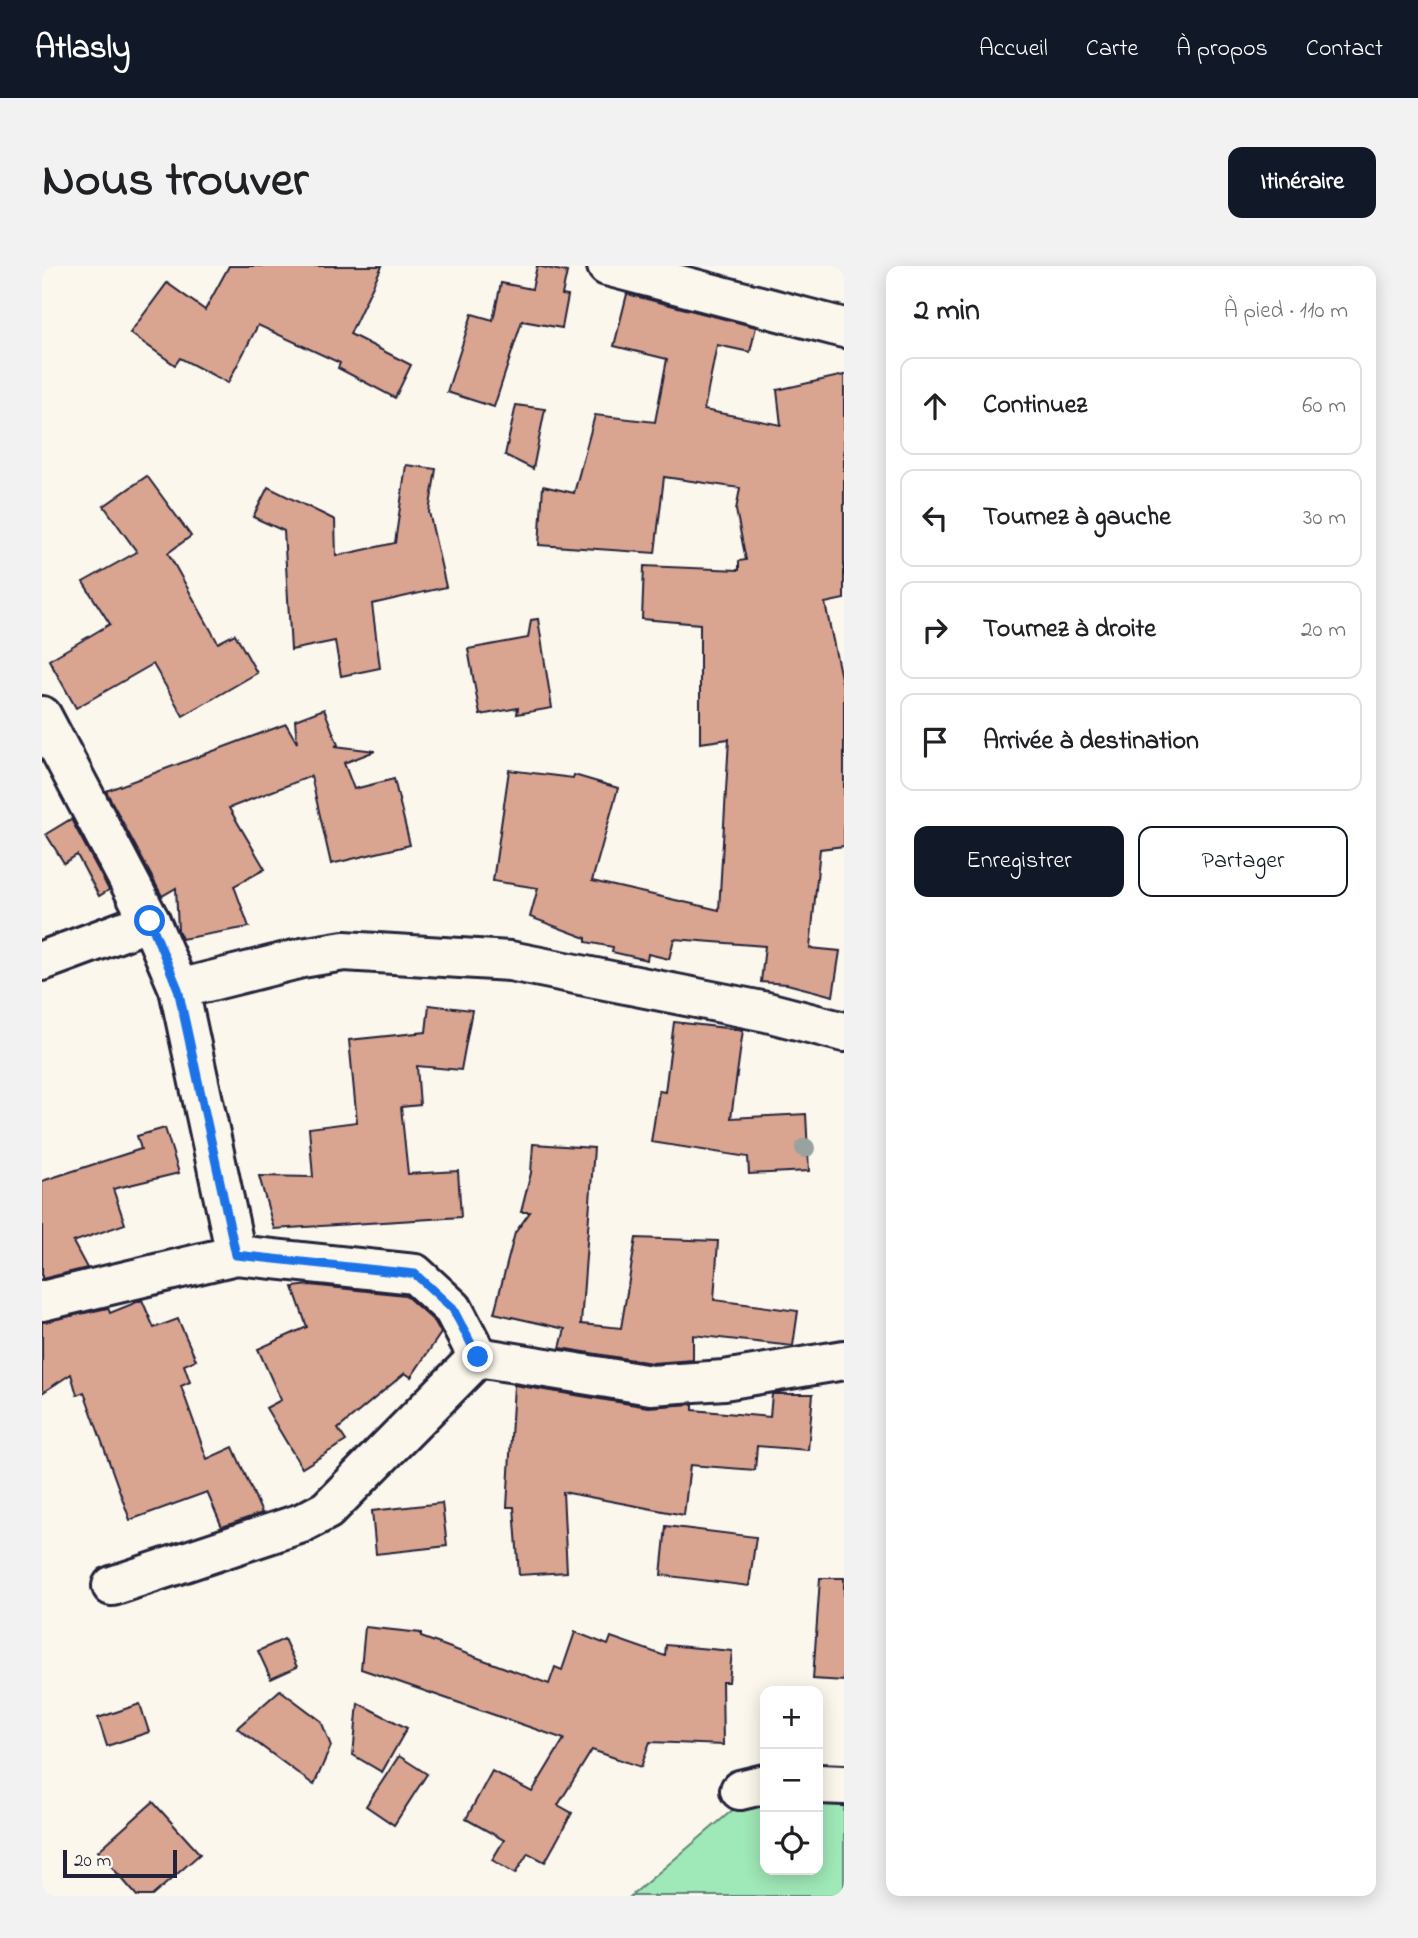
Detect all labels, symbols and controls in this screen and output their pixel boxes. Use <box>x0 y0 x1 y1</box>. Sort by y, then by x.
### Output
text: Atlasly <box>35 25 130 73</box>
text: Accueil <box>979 32 1048 67</box>
text: Carte <box>1086 32 1138 67</box>
text: À propos <box>1176 32 1268 67</box>
text: Contact <box>1306 32 1383 67</box>
text: Nous trouver <box>42 146 308 218</box>
button: Itinéraire <box>1228 147 1376 218</box>
text: 2 min <box>914 290 980 334</box>
text: À pied · 110 m <box>1224 295 1348 328</box>
icon: ahead <box>916 387 954 425</box>
text: Continuez <box>983 387 1087 425</box>
text: 60 m <box>1302 390 1346 423</box>
icon: left <box>916 499 954 537</box>
text: Tournez à gauche <box>983 499 1171 537</box>
text: 30 m <box>1303 502 1346 535</box>
icon: right <box>916 611 954 649</box>
text: Tournez à droite <box>983 611 1156 649</box>
text: 20 m <box>1301 614 1346 647</box>
icon: arrive <box>916 723 954 761</box>
text: Arrivée à destination <box>983 723 1199 761</box>
button: Enregistrer <box>914 826 1124 897</box>
button: Partager <box>1138 826 1348 897</box>
route start <box>134 905 165 936</box>
route end <box>462 1341 493 1372</box>
map controls <box>760 1686 823 1875</box>
button: + <box>760 1686 823 1749</box>
button: − <box>760 1749 823 1812</box>
button: locate <box>760 1812 823 1875</box>
scale bar <box>63 1847 177 1879</box>
text: 20 m <box>74 1848 111 1875</box>

